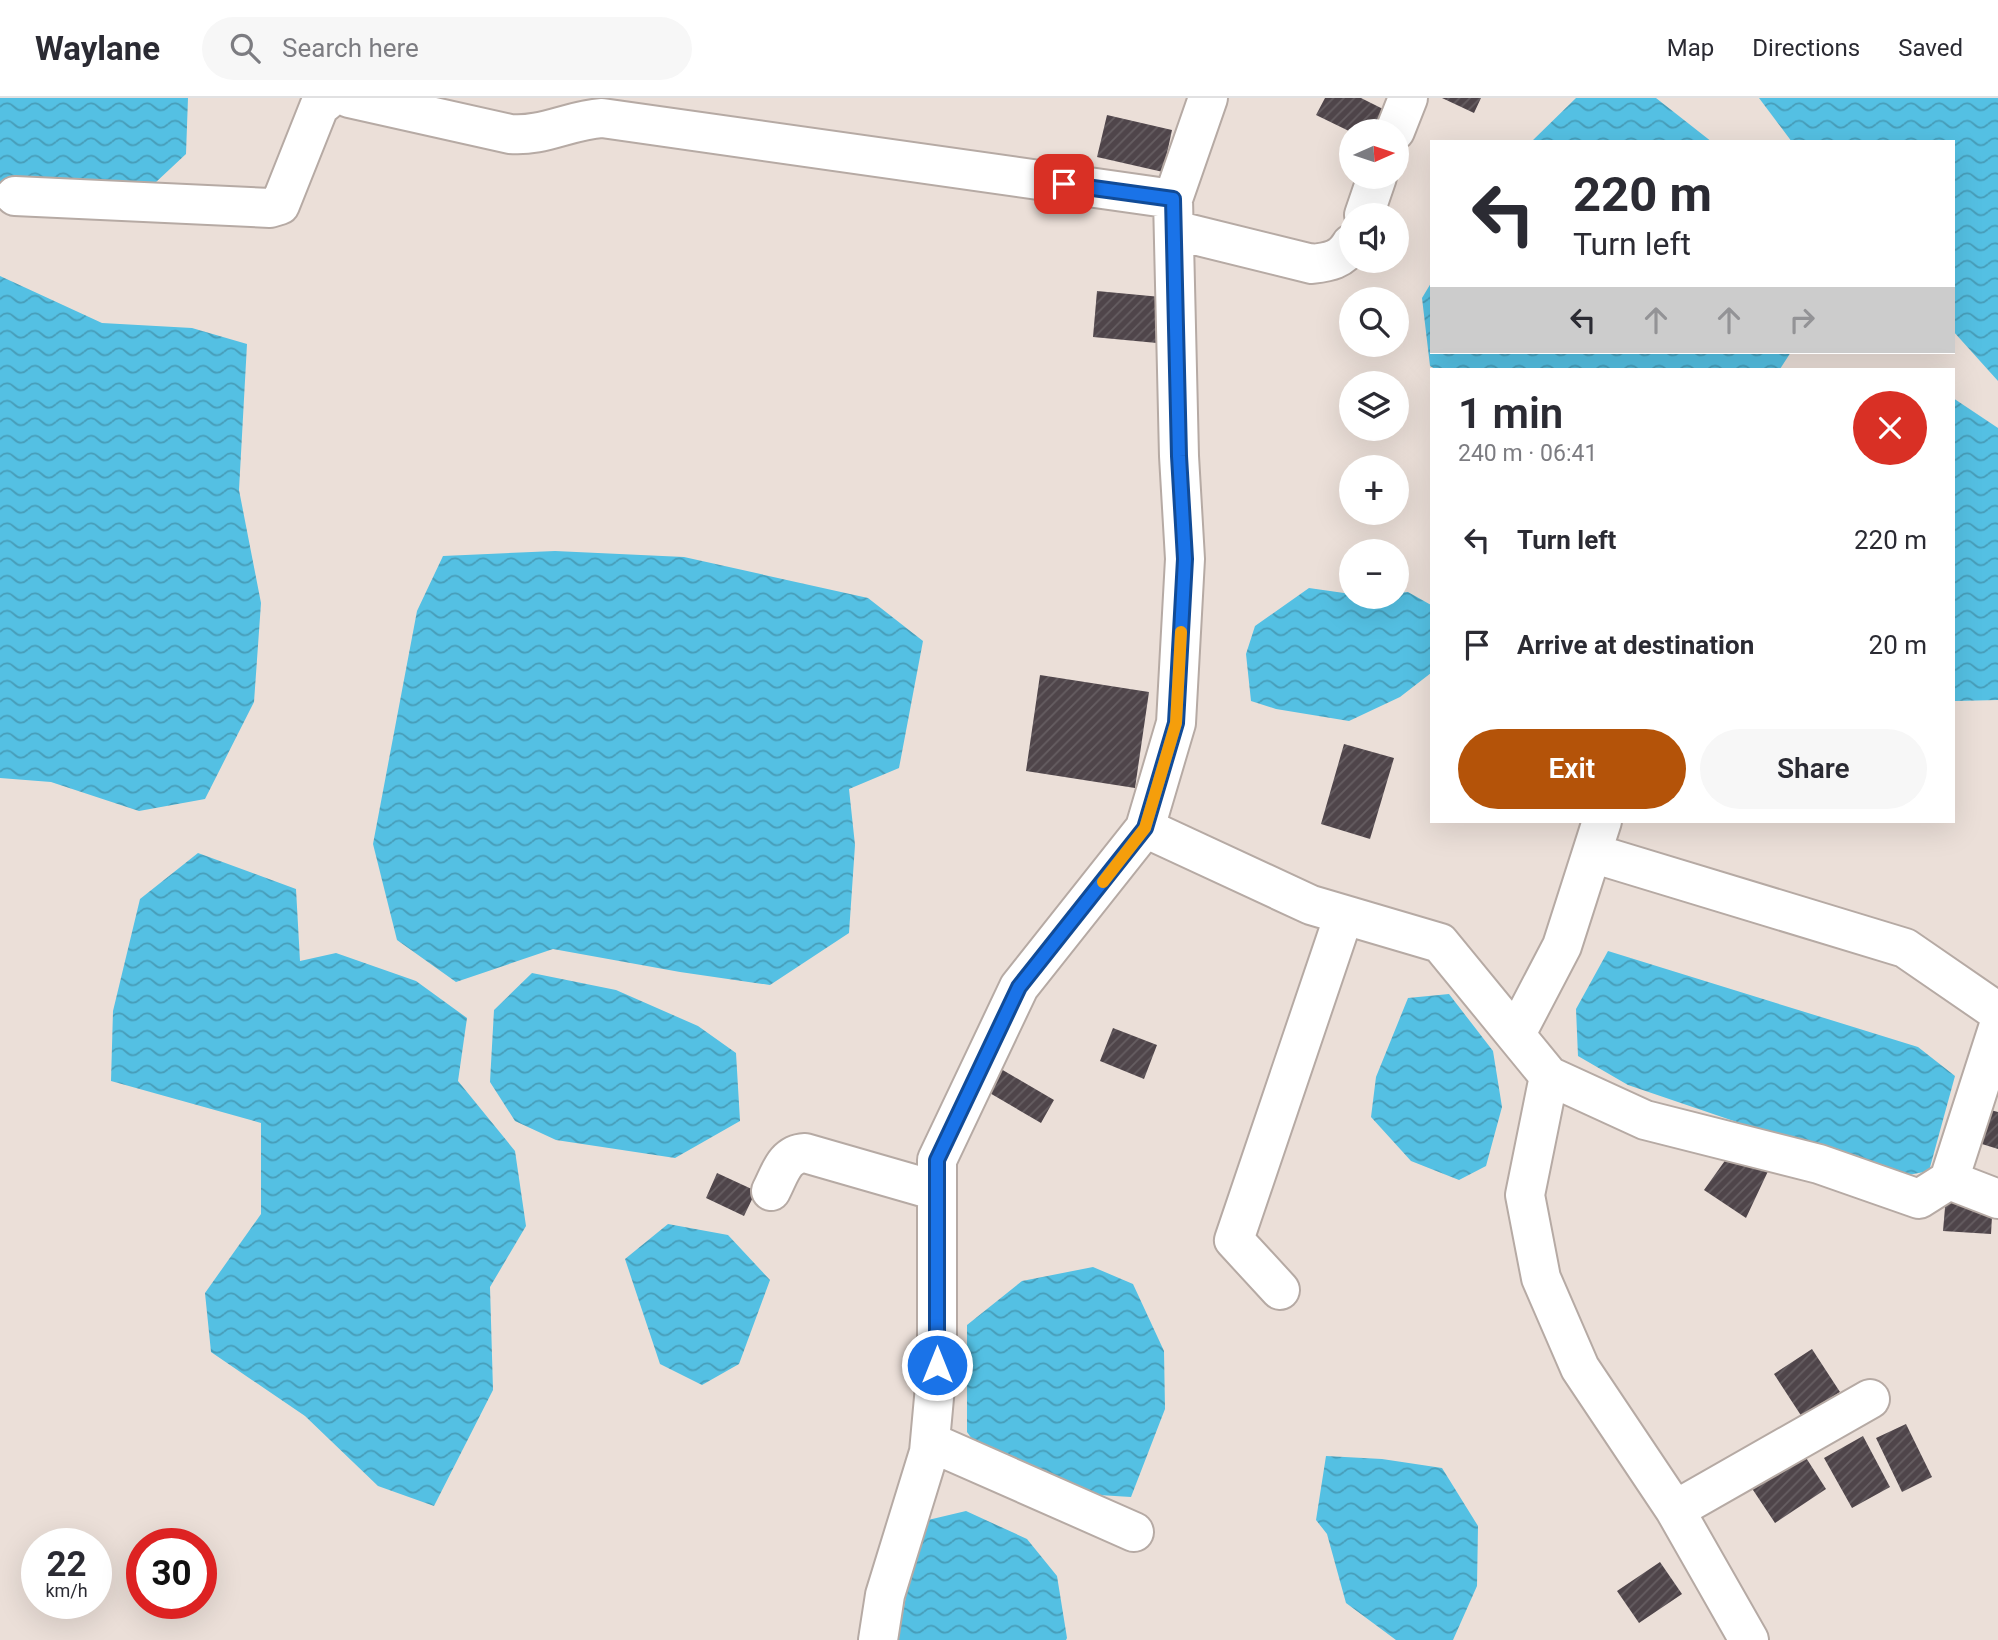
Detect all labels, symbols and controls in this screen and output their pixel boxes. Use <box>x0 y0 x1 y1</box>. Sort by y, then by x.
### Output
search box <box>202 17 692 80</box>
text: Waylane <box>35 29 160 68</box>
icon: search <box>226 29 264 67</box>
text: Search here <box>282 33 419 63</box>
text: Map <box>1667 34 1714 62</box>
text: Directions <box>1752 34 1860 62</box>
text: Saved <box>1898 34 1963 62</box>
north arrow <box>1339 119 1409 189</box>
map controls <box>1339 119 1409 609</box>
pin <box>1034 154 1094 214</box>
icon: arrive <box>1045 165 1083 203</box>
text: 220 m <box>1573 166 1712 223</box>
icon: left <box>1458 168 1549 259</box>
button: sound <box>1339 203 1409 273</box>
text: Turn left <box>1573 225 1691 263</box>
button: search <box>1339 287 1409 357</box>
icon: left <box>1564 301 1602 339</box>
icon: ahead <box>1637 301 1675 339</box>
icon: ahead <box>1710 301 1748 339</box>
icon: right <box>1783 301 1821 339</box>
button: layers <box>1339 371 1409 441</box>
text: 1 min <box>1458 389 1563 438</box>
button: close <box>1853 391 1927 465</box>
text: 240 m · 06:41 <box>1458 440 1597 467</box>
button: + <box>1339 455 1409 525</box>
icon: left <box>1458 521 1496 559</box>
text: Turn left <box>1517 525 1616 555</box>
text: 220 m <box>1854 525 1927 555</box>
button: − <box>1339 539 1409 609</box>
icon: arrive <box>1458 626 1496 664</box>
text: Arrive at destination <box>1517 630 1754 660</box>
text: 20 m <box>1869 630 1927 660</box>
button: Exit <box>1458 729 1686 809</box>
button: Share <box>1700 729 1927 809</box>
position arrow <box>900 1328 974 1402</box>
speed limit sign: 30 <box>126 1528 217 1619</box>
text: 22 <box>46 1544 87 1585</box>
text: km/h <box>45 1580 88 1601</box>

